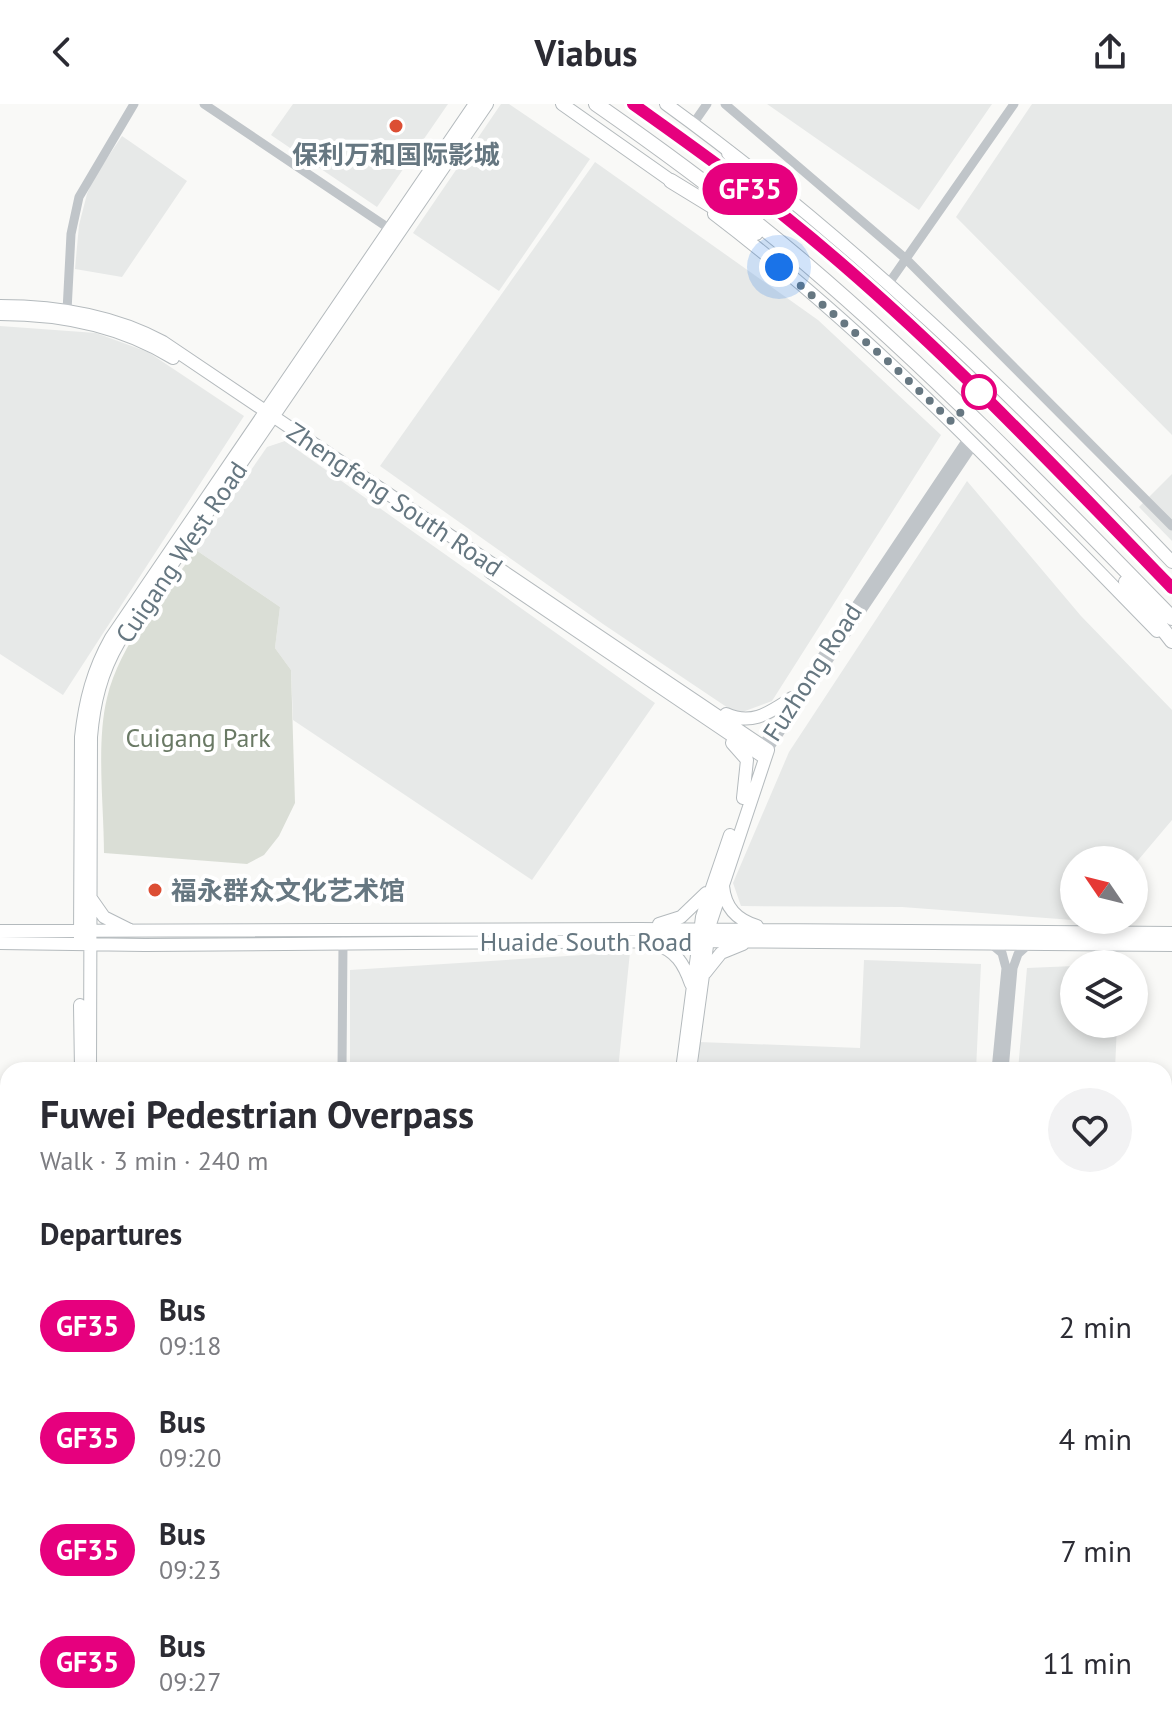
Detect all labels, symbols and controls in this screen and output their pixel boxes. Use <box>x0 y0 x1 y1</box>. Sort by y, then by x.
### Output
text: Viabus <box>534 29 638 76</box>
icon: back <box>40 30 84 74</box>
icon: share <box>1088 30 1132 74</box>
marker: 保利万和国际影城 <box>387 117 405 135</box>
place label: 保利万和国际影城 <box>292 138 500 171</box>
line badge: GF35 <box>694 163 806 215</box>
text: GF35 <box>718 170 782 207</box>
your location <box>759 247 799 287</box>
unlabelled marker <box>962 375 996 409</box>
street label: Zhengfeng South Road <box>281 415 509 583</box>
street label: Cuigang West Road <box>108 455 254 649</box>
street label: Fuzhong Road <box>755 597 869 747</box>
park label: Cuigang Park <box>125 721 271 754</box>
north arrow <box>1060 846 1148 934</box>
map controls <box>1060 846 1148 1038</box>
place label: 福永群众文化艺术馆 <box>171 874 405 907</box>
marker: 福永群众文化艺术馆 <box>146 881 164 899</box>
street label: Huaide South Road <box>480 925 692 958</box>
button: layers <box>1060 950 1148 1038</box>
button: heart <box>1048 1088 1132 1172</box>
text: Fuwei Pedestrian Overpass <box>40 1089 474 1138</box>
text: Walk · 3 min · 240 m <box>40 1144 268 1177</box>
text: Departures <box>40 1214 182 1253</box>
text: Bus <box>159 1290 206 1329</box>
text: GF35 <box>56 1307 119 1344</box>
text: 2 min <box>1059 1307 1132 1346</box>
text: 09:18 <box>159 1329 221 1362</box>
text: Bus <box>159 1402 206 1441</box>
text: GF35 <box>56 1419 119 1456</box>
text: 4 min <box>1059 1419 1132 1458</box>
text: 09:20 <box>159 1441 221 1474</box>
text: Bus <box>159 1514 206 1553</box>
text: GF35 <box>56 1531 119 1568</box>
text: 7 min <box>1060 1531 1132 1570</box>
text: 09:23 <box>159 1553 221 1586</box>
text: Bus <box>159 1626 206 1665</box>
text: GF35 <box>56 1643 119 1680</box>
text: 11 min <box>1042 1643 1132 1682</box>
text: 09:27 <box>159 1665 221 1698</box>

